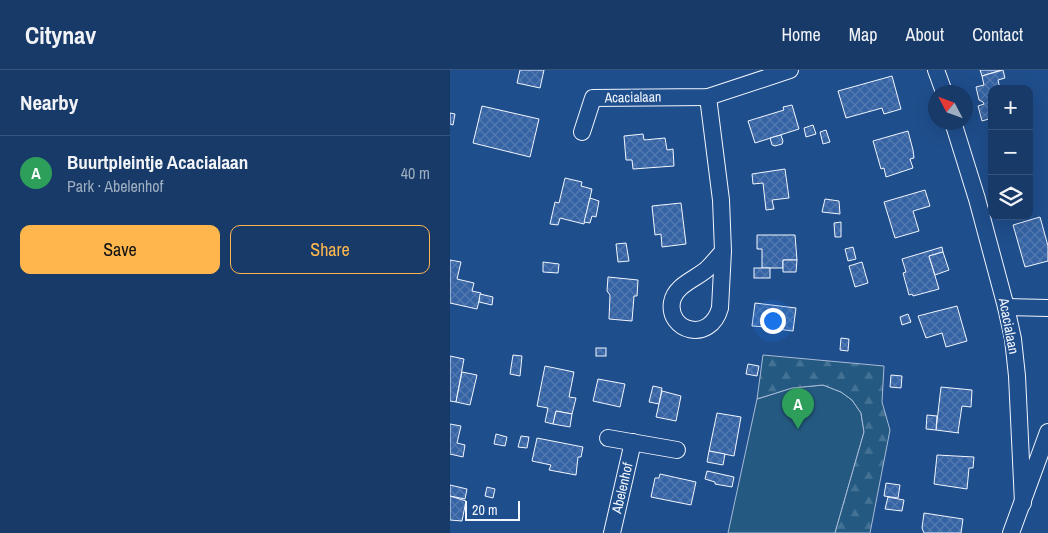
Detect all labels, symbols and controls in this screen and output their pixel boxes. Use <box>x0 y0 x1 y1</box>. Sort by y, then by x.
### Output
text: Citynav <box>25 19 96 51</box>
text: Home <box>781 22 821 47</box>
text: Map <box>849 22 878 47</box>
text: About <box>906 22 944 47</box>
text: Contact <box>972 22 1023 47</box>
north arrow <box>928 85 973 130</box>
map controls <box>988 85 1033 220</box>
button: + <box>988 85 1033 130</box>
text: Nearby <box>20 88 78 117</box>
street label: Acacialaan <box>603 88 662 107</box>
button: − <box>988 130 1033 175</box>
text: Buurtpleintje Acacialaan <box>67 149 248 175</box>
text: A <box>31 162 41 184</box>
text: 40 m <box>401 162 430 184</box>
text: Park · Abelenhof <box>67 175 163 197</box>
button: layers <box>988 175 1033 220</box>
button: Save <box>20 225 220 274</box>
button: Share <box>230 225 430 274</box>
street label: Acacialaan <box>995 295 1023 356</box>
your location <box>760 308 786 334</box>
pin: A <box>782 388 814 429</box>
street label: Abelenhof <box>607 460 637 516</box>
scale bar <box>465 498 520 521</box>
text: 20 m <box>472 501 498 519</box>

